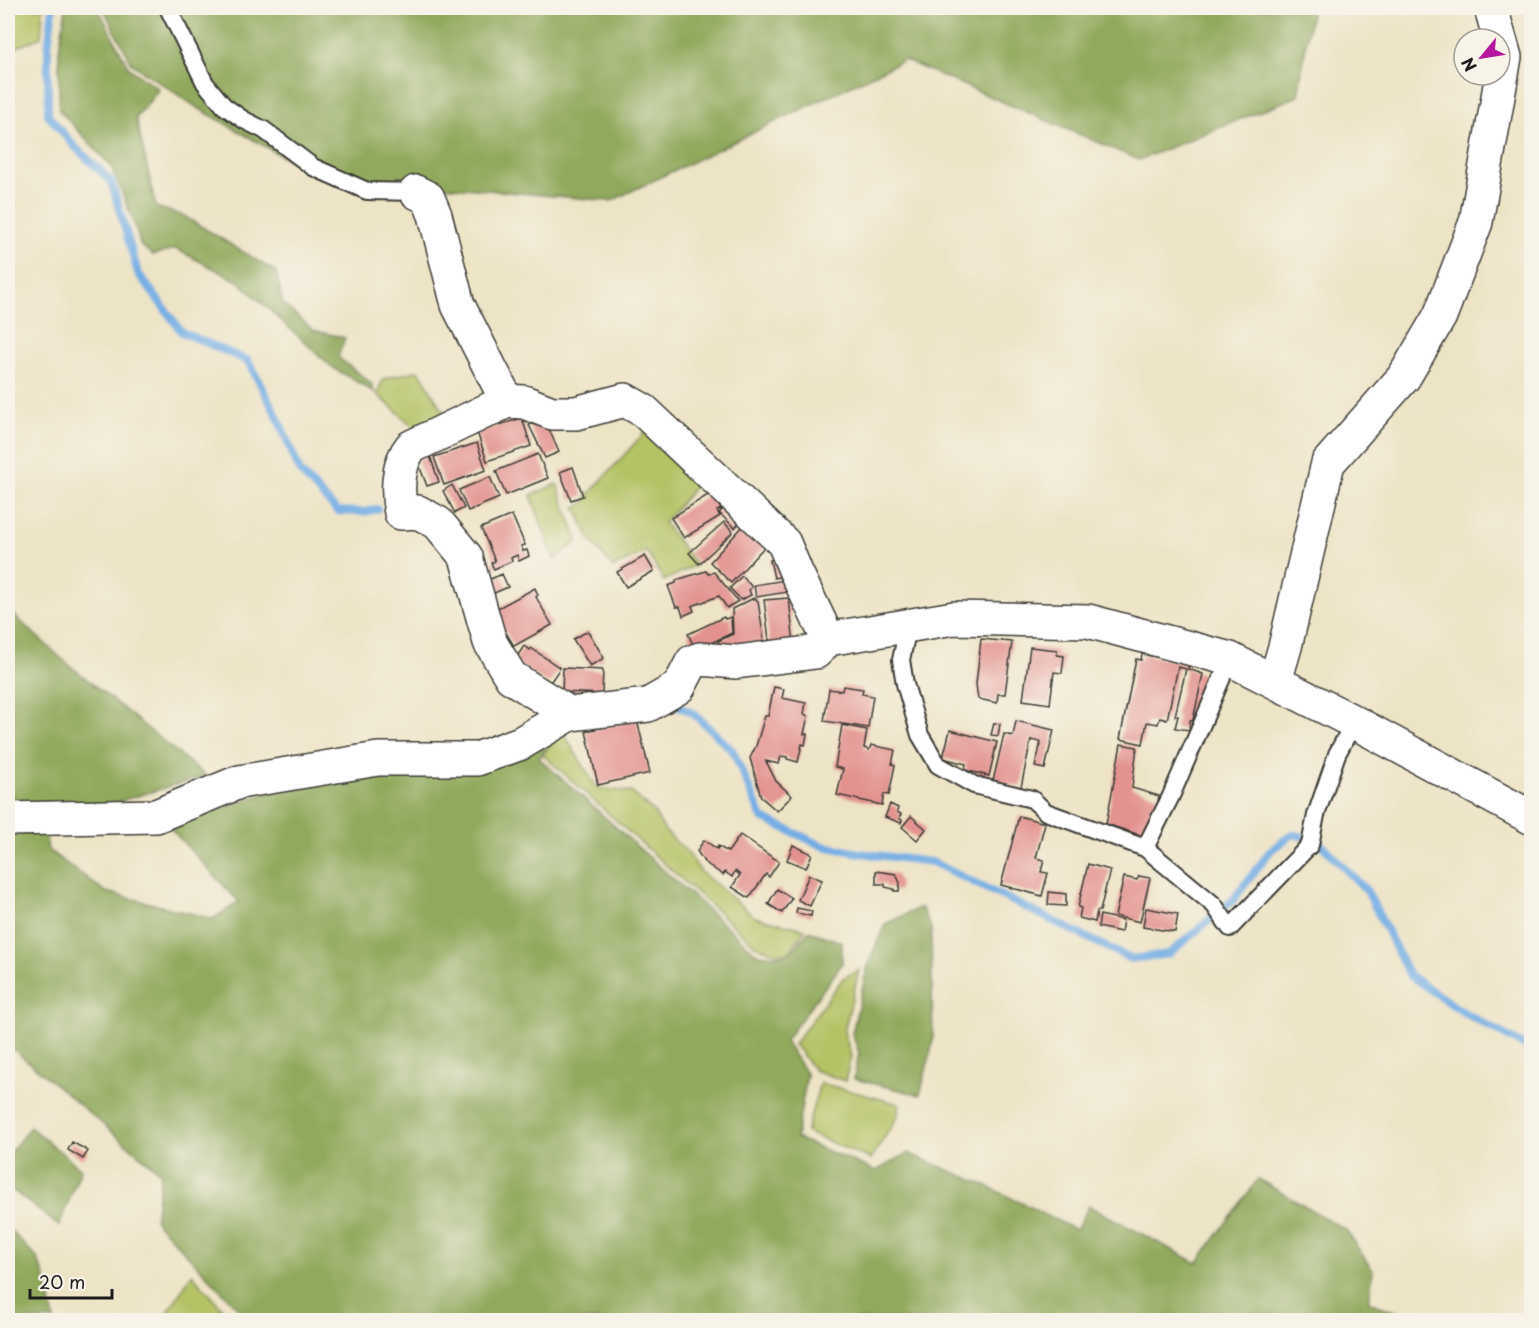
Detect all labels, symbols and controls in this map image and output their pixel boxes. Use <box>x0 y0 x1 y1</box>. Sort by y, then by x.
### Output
north arrow <box>1452 27 1512 87</box>
text: N <box>1455 54 1482 76</box>
scale bar <box>30 1262 112 1300</box>
text: 20 m <box>39 1268 85 1295</box>

